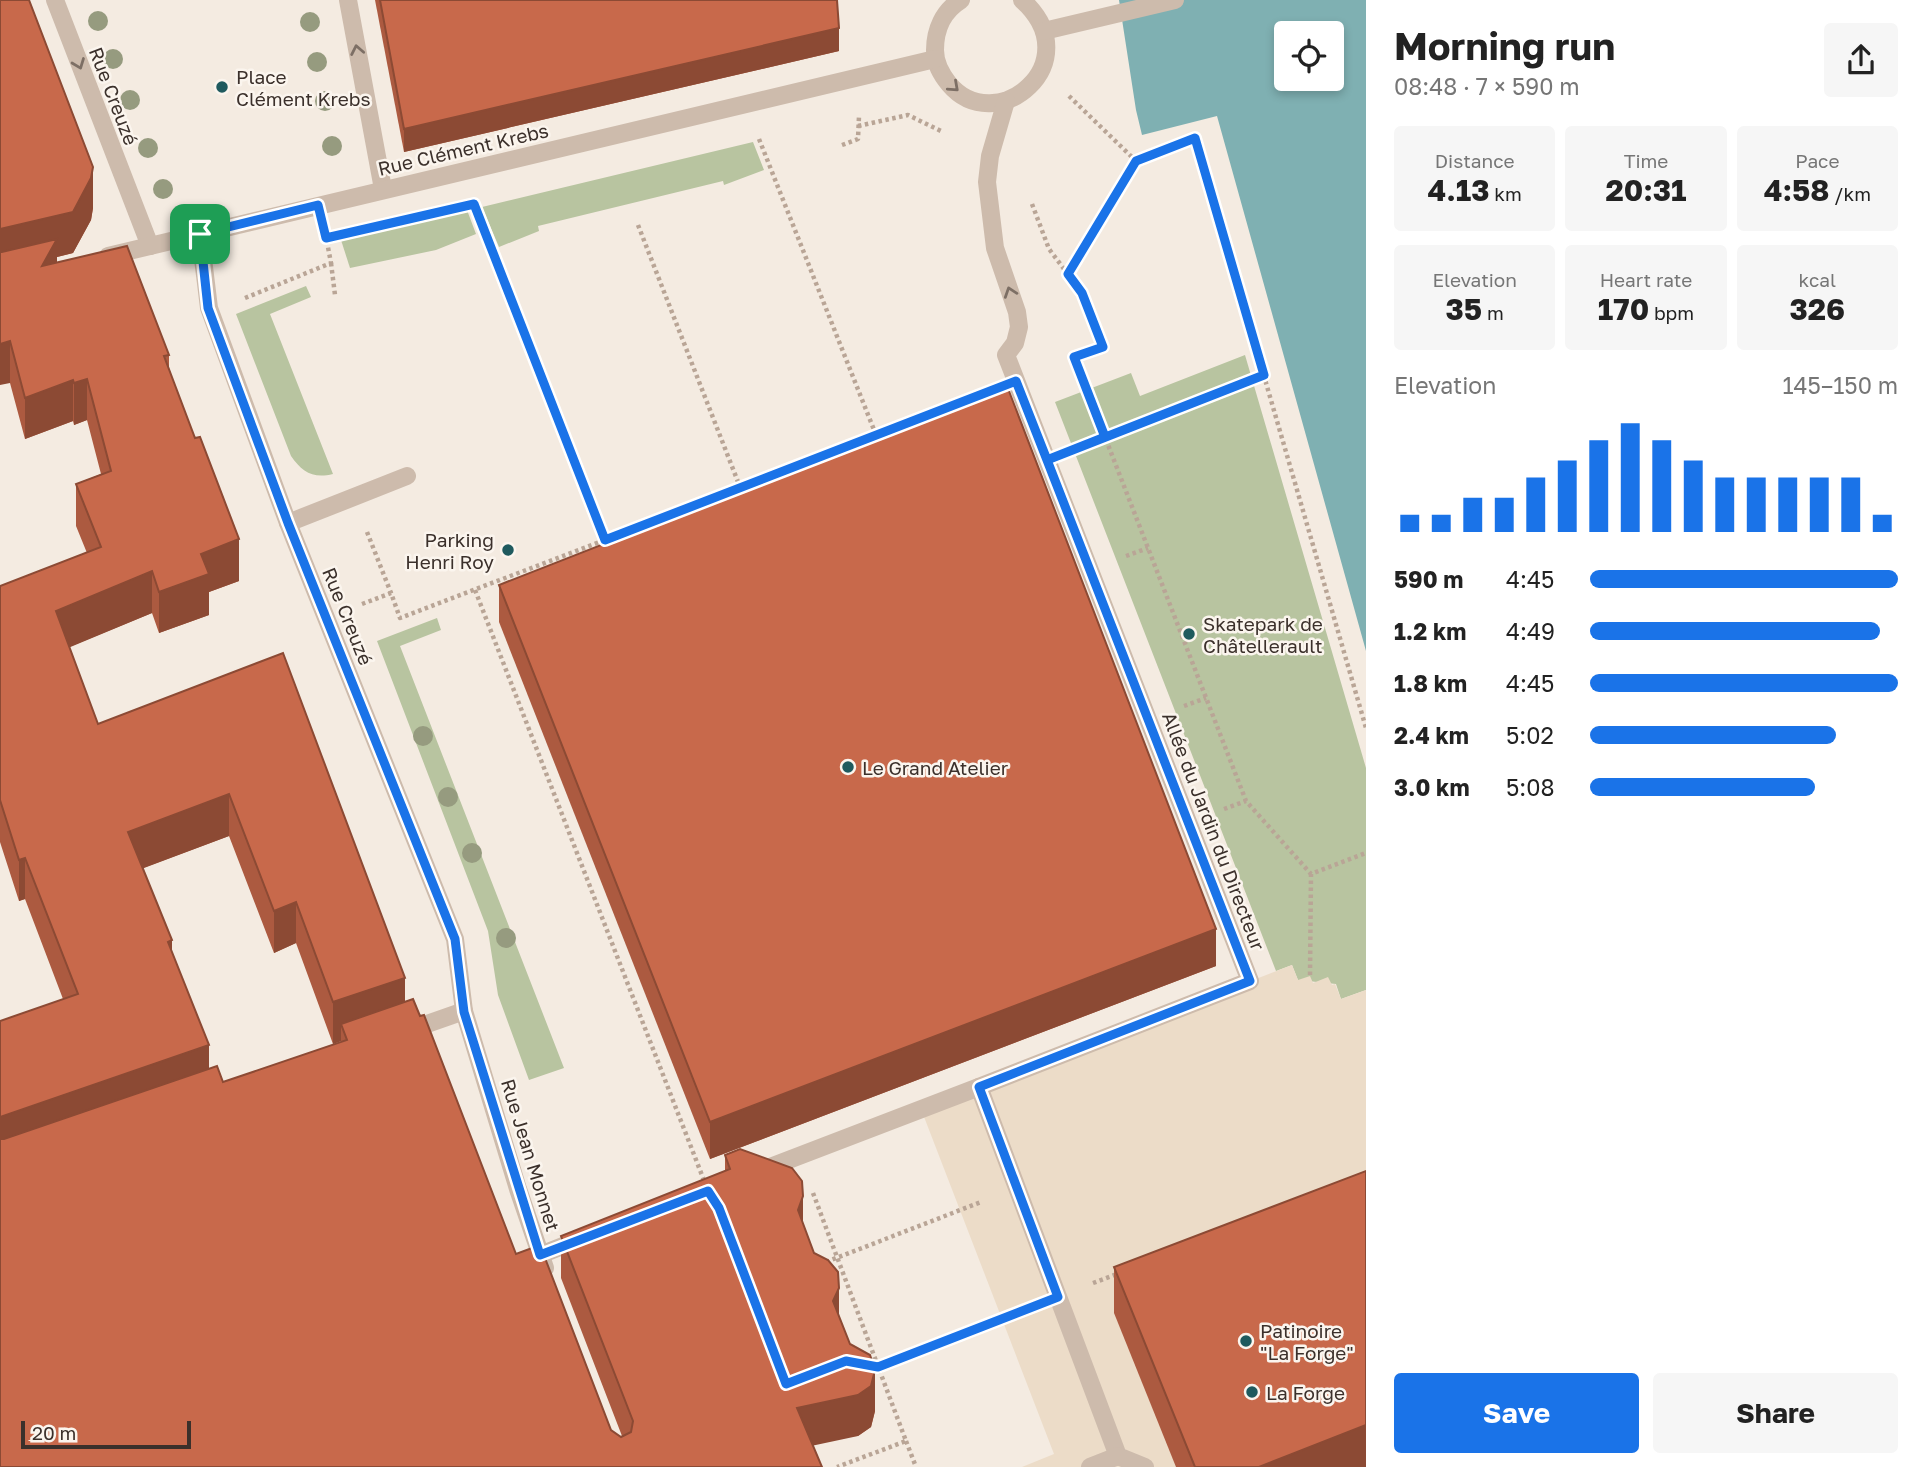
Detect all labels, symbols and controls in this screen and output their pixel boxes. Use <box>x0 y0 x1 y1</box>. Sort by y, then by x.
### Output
map controls <box>1274 21 1344 91</box>
button: locate <box>1274 21 1344 91</box>
text: Morning run <box>1394 23 1615 68</box>
button: share <box>1824 23 1898 97</box>
street label: Rue Creuzé <box>85 44 143 148</box>
one-way arrow <box>351 44 366 56</box>
one-way arrow <box>71 57 85 69</box>
place label: Place Clément Krebs <box>236 65 371 110</box>
text: 08:48 · 7 × 590 m <box>1394 72 1580 100</box>
marker: Place Clément Krebs <box>214 79 230 95</box>
one-way arrow <box>946 79 959 91</box>
street label: Rue Clément Krebs <box>375 118 551 180</box>
text: Distance <box>1435 149 1515 172</box>
text: Time <box>1624 149 1668 172</box>
text: Pace <box>1795 149 1840 172</box>
text: 4.13 <box>1427 172 1490 208</box>
text: 20:31 <box>1605 172 1687 208</box>
text: 4:58 <box>1764 172 1830 208</box>
text: km <box>1490 182 1522 205</box>
text: /km <box>1830 182 1871 205</box>
pin <box>170 204 230 264</box>
icon: arrive <box>181 215 219 253</box>
text: Elevation <box>1432 268 1517 291</box>
text: Heart rate <box>1600 268 1692 291</box>
text: kcal <box>1799 268 1836 291</box>
one-way arrow <box>1004 286 1018 298</box>
text: 35 <box>1446 291 1482 327</box>
text: 170 <box>1598 291 1649 327</box>
text: 326 <box>1789 291 1845 327</box>
text: m <box>1482 301 1504 324</box>
text: bpm <box>1649 301 1694 324</box>
text: Elevation <box>1394 371 1496 399</box>
text: 145–150 m <box>1782 371 1898 399</box>
place label: Parking Henri Roy <box>405 528 494 573</box>
marker: Parking Henri Roy <box>500 542 516 558</box>
street label: Rue Creuzé <box>318 564 378 668</box>
text: 590 m <box>1394 565 1463 593</box>
text: 4:45 <box>1506 565 1554 593</box>
place label: Skatepark de Châtellerault <box>1203 612 1323 657</box>
text: 1.2 km <box>1394 617 1466 645</box>
text: 4:49 <box>1506 617 1555 645</box>
marker: Skatepark de Châtellerault <box>1181 626 1197 642</box>
text: 1.8 km <box>1394 669 1467 697</box>
text: 4:45 <box>1506 669 1554 697</box>
street label: Allée du Jardin du Directeur <box>1158 709 1270 954</box>
text: 2.4 km <box>1394 721 1469 749</box>
text: 5:02 <box>1506 721 1554 749</box>
place label: Le Grand Atelier <box>862 756 1009 779</box>
marker: Le Grand Atelier <box>840 759 856 775</box>
text: 3.0 km <box>1394 773 1470 801</box>
text: 5:08 <box>1506 773 1555 801</box>
street label: Rue Jean Monnet <box>497 1076 565 1234</box>
place label: Patinoire "La Forge" <box>1260 1319 1354 1364</box>
marker: Patinoire "La Forge" <box>1238 1333 1254 1349</box>
button: Save <box>1394 1373 1639 1453</box>
button: Share <box>1653 1373 1898 1453</box>
place label: La Forge <box>1266 1381 1345 1404</box>
marker: La Forge <box>1244 1384 1260 1400</box>
scale bar <box>21 1418 191 1450</box>
text: 20 m <box>32 1421 76 1444</box>

